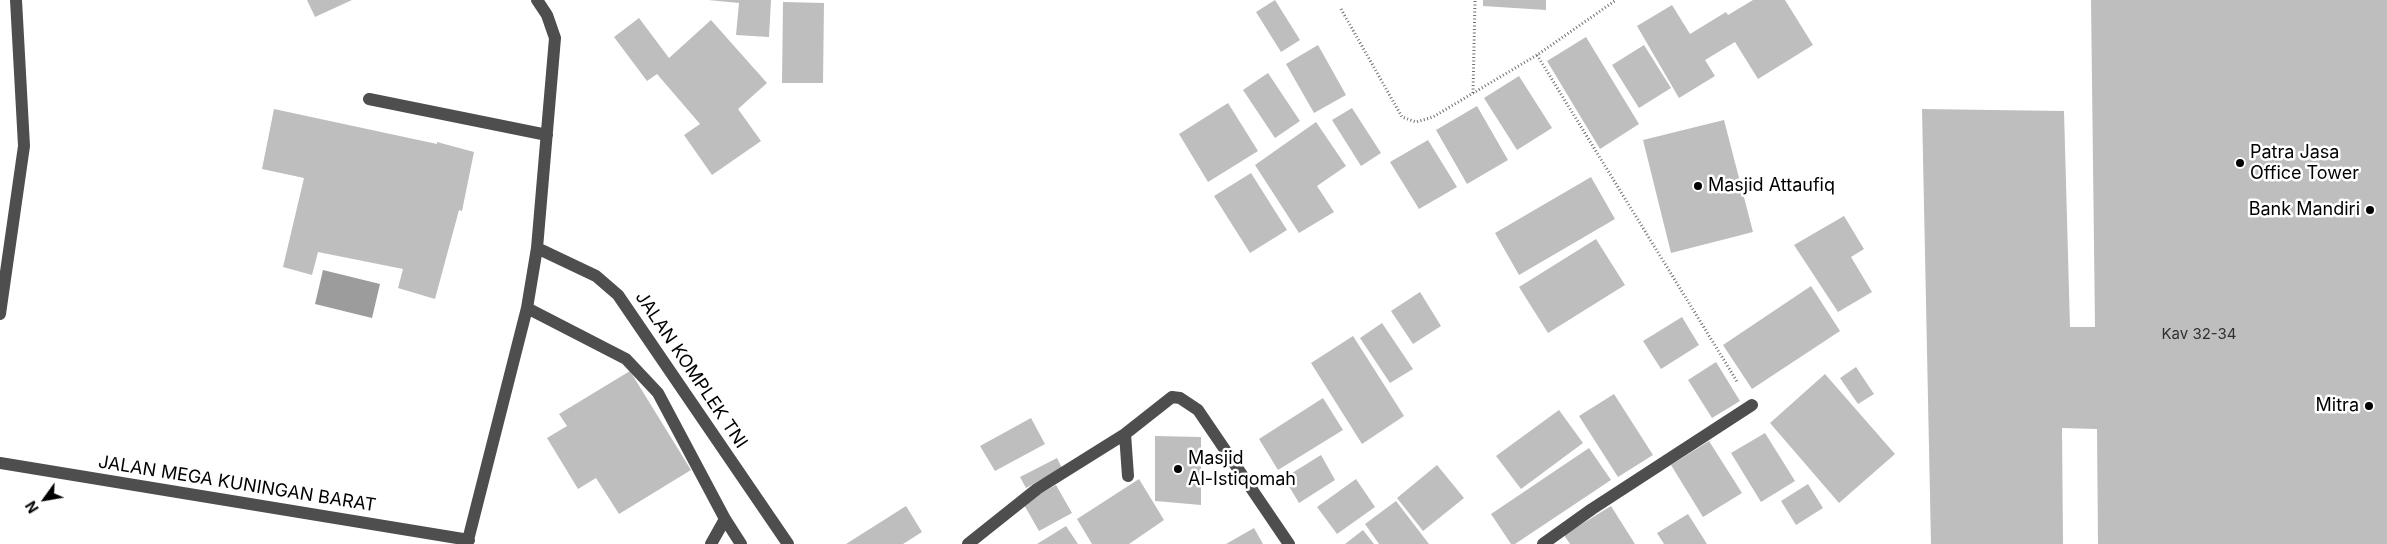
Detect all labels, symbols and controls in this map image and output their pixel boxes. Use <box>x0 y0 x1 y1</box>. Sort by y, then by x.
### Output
place label: Patra Jasa Office Tower <box>2250 142 2359 184</box>
marker: Patra Jasa Office Tower <box>2234 157 2246 169</box>
place label: Masjid Attaufiq <box>1708 175 1835 197</box>
marker: Masjid Attaufiq <box>1692 180 1704 192</box>
place label: Bank Mandiri <box>2249 199 2360 221</box>
marker: Bank Mandiri <box>2364 204 2376 216</box>
street label: JALAN KOMPLEK TNI <box>630 287 752 453</box>
house number: Kav 32-34 <box>2161 325 2237 343</box>
place label: Mitra <box>2316 395 2359 417</box>
marker: Mitra <box>2363 400 2375 412</box>
place label: Masjid Al-Istiqomah <box>1188 448 1296 490</box>
street label: JALAN MEGA KUNINGAN BARAT <box>97 451 377 517</box>
marker: Masjid Al-Istiqomah <box>1172 463 1184 475</box>
north arrow <box>20 474 70 524</box>
text: N <box>22 498 42 516</box>

